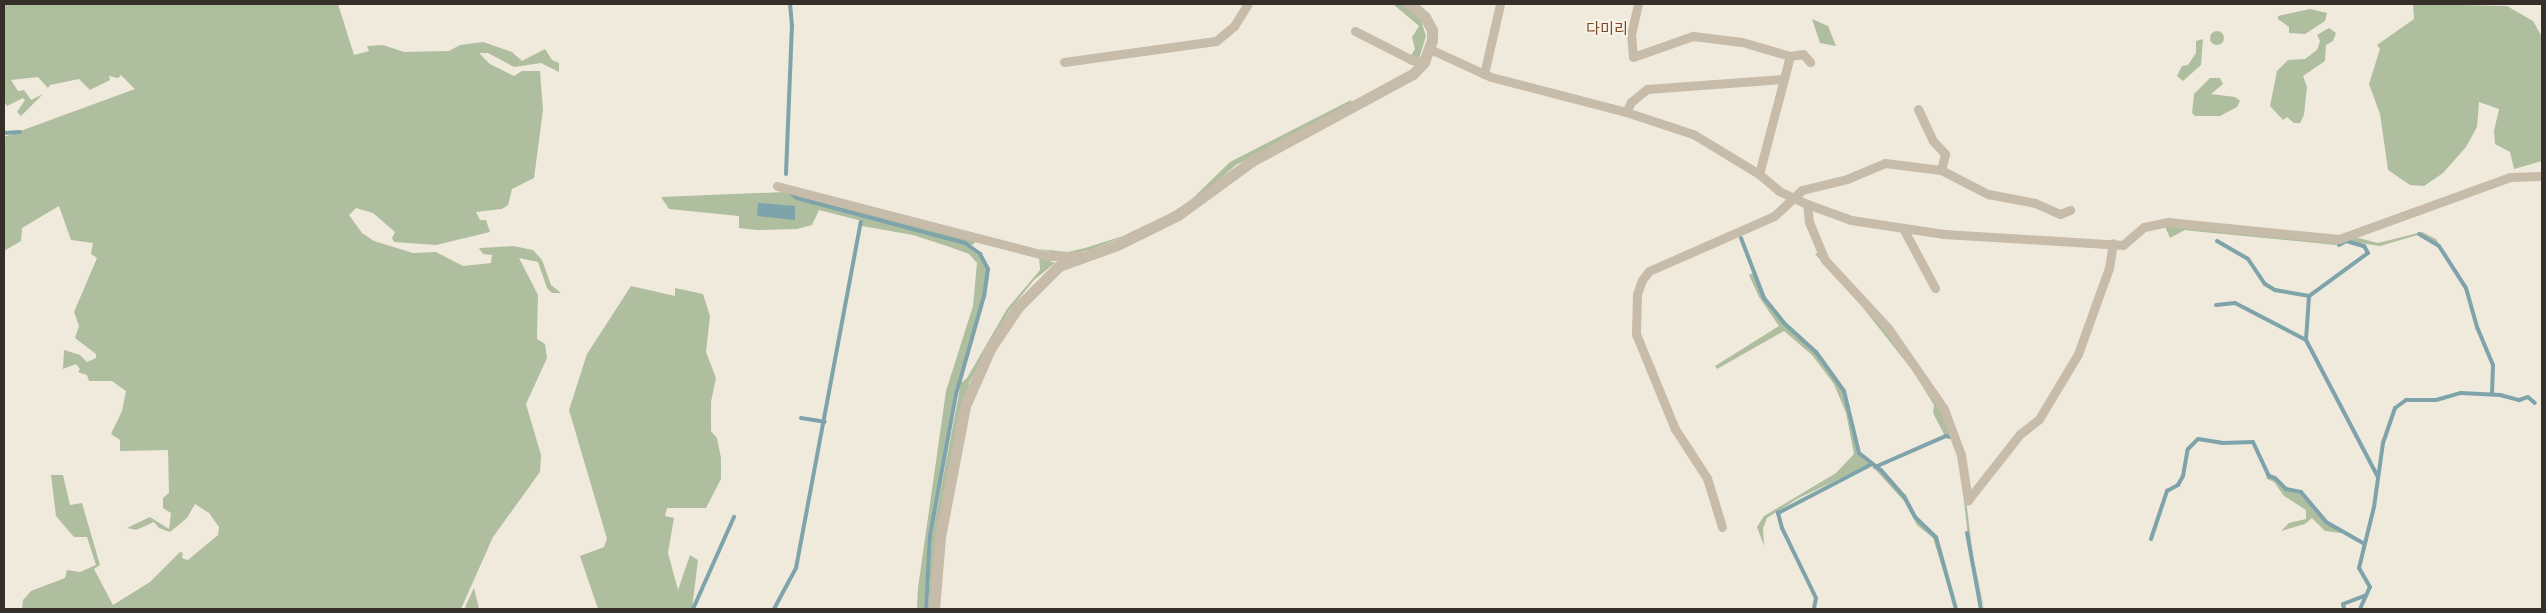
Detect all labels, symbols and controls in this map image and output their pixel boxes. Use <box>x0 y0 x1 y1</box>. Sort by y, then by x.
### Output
district label: 다미리 <box>1586 21 1628 39</box>

